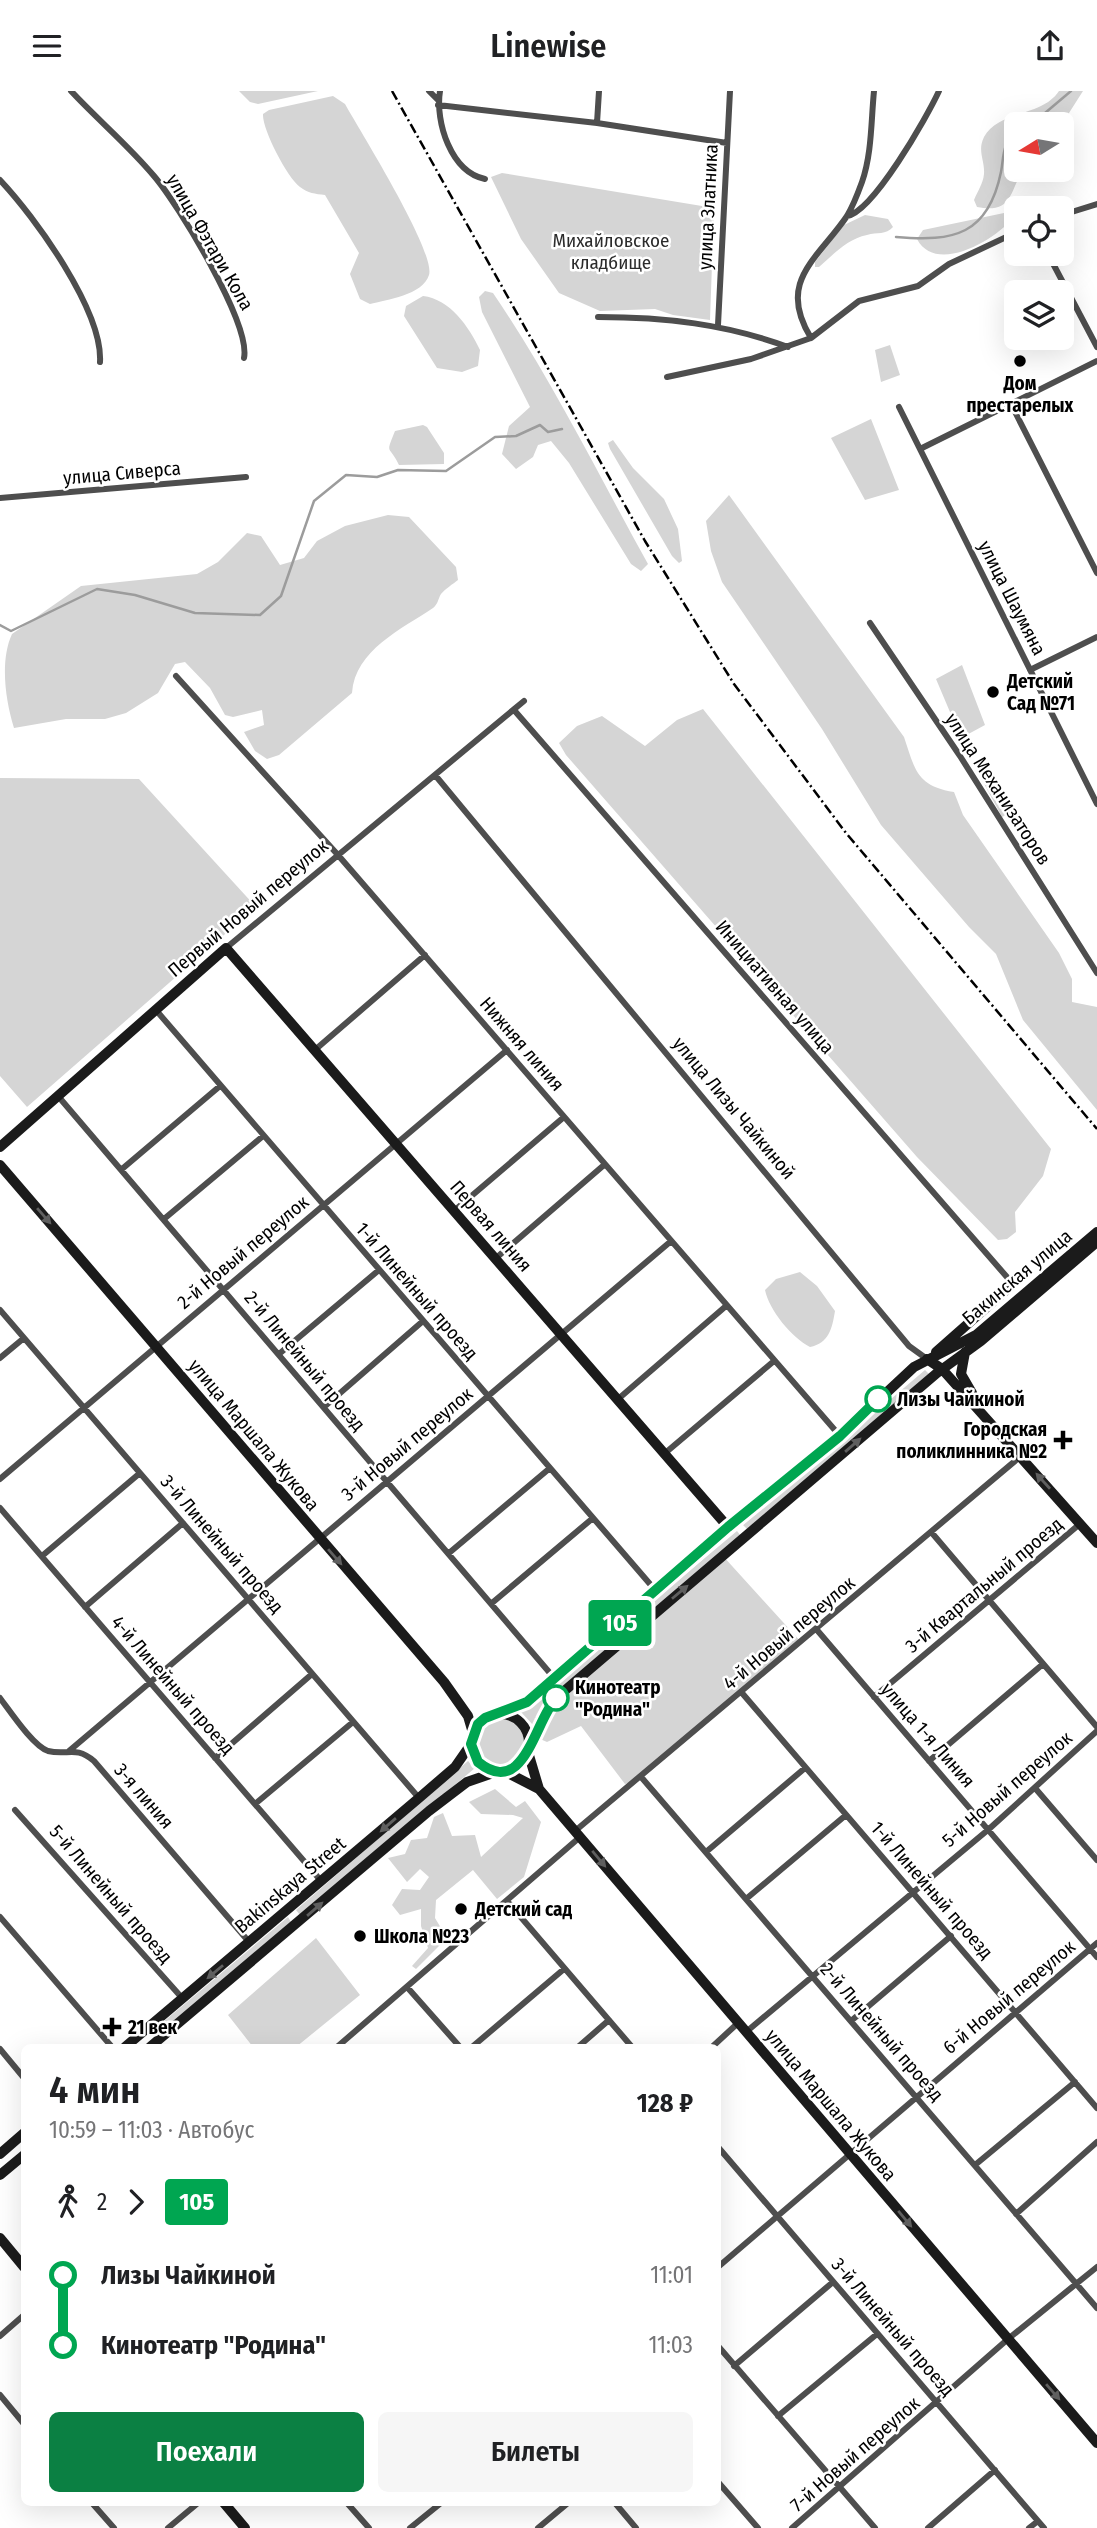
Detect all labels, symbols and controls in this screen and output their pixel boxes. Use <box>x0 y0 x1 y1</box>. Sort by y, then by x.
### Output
icon: menu <box>28 27 66 65</box>
text: Linewise <box>491 27 606 65</box>
icon: share <box>1031 27 1069 65</box>
north arrow <box>1004 112 1074 182</box>
map controls <box>1004 112 1074 350</box>
street label: улица Златника <box>693 144 723 270</box>
street label: улица Фэтари Кола <box>162 170 258 314</box>
button: locate <box>1004 196 1074 266</box>
park label: Михайловское кладбище <box>553 229 669 274</box>
button: layers <box>1004 280 1074 350</box>
marker: Дом престарелых <box>1012 353 1028 369</box>
place label: Дом престарелых <box>967 372 1075 417</box>
street label: улица Сиверса <box>62 456 182 490</box>
street label: улица Шаумяна <box>973 537 1051 659</box>
place label: Детский Сад №71 <box>1006 670 1075 715</box>
marker: Детский Сад №71 <box>985 684 1001 700</box>
street label: улица Механизаторов <box>940 709 1056 869</box>
street label: Первый Новый переулок <box>163 834 333 982</box>
street label: Инициативная улица <box>711 916 839 1058</box>
street label: Нижняя линия <box>475 992 569 1096</box>
street label: улица Лизы Чайкиной <box>668 1032 800 1184</box>
street label: Первая линия <box>445 1176 537 1276</box>
street label: 2-й Новый переулок <box>173 1190 313 1314</box>
one-way arrow <box>36 1208 51 1225</box>
street label: 1-й Линейный проезд <box>351 1218 483 1364</box>
street label: Бакинская улица <box>957 1224 1077 1330</box>
street label: 2-й Линейный проезд <box>240 1286 370 1436</box>
street label: улица Маршала Жукова <box>184 1354 324 1516</box>
street label: 3-й Новый переулок <box>337 1382 477 1506</box>
marker: Лизы Чайкиной <box>865 1386 891 1412</box>
place label: Лизы Чайкиной <box>897 1388 1025 1411</box>
place label: Городская поликлинника №2 <box>896 1418 1047 1463</box>
marker: Городская поликлинника №2 <box>1053 1430 1073 1450</box>
one-way arrow <box>845 1438 862 1453</box>
street label: 3-й Линейный проезд <box>156 1470 288 1618</box>
one-way arrow <box>1035 1472 1051 1490</box>
street label: 3-й Квартальный проезд <box>901 1513 1067 1657</box>
one-way arrow <box>327 1548 343 1566</box>
street label: 4-й Новый переулок <box>718 1571 860 1695</box>
one-way arrow <box>672 1585 689 1600</box>
line badge: 105 <box>580 1600 660 1646</box>
text: 105 <box>602 1609 638 1637</box>
street label: 4-й Линейный проезд <box>106 1611 240 1759</box>
place label: Кинотеатр "Родина" <box>575 1676 661 1721</box>
street label: улица 1-я Линия <box>876 1678 980 1792</box>
marker: Кинотеатр "Родина" <box>543 1685 569 1711</box>
street label: 5-й Новый переулок <box>937 1726 1077 1852</box>
street label: 3-я линия <box>109 1759 179 1833</box>
one-way arrow <box>379 1817 397 1833</box>
street label: 1-й Линейный проезд <box>866 1817 998 1963</box>
street label: 5-й Линейный проезд <box>45 1820 177 1968</box>
street label: Bakinskaya Street <box>230 1831 351 1938</box>
one-way arrow <box>591 1851 606 1868</box>
place label: Детский сад <box>474 1898 573 1921</box>
one-way arrow <box>306 1901 324 1917</box>
marker: Детский сад <box>453 1901 469 1917</box>
place label: Школа №23 <box>374 1925 469 1948</box>
marker: Школа №23 <box>352 1928 368 1944</box>
street label: 6-й Новый переулок <box>938 1935 1080 2059</box>
street label: 2-й Линейный проезд <box>816 1958 948 2106</box>
one-way arrow <box>206 1965 224 1980</box>
place label: 21 век <box>127 2016 178 2039</box>
marker: 21 век <box>102 2017 122 2037</box>
street label: улица Маршала Жукова <box>761 2024 901 2186</box>
text: 4 мин <box>49 2067 140 2113</box>
text: 128 ₽ <box>637 2088 693 2119</box>
text: 10:59 – 11:03 · Автобус <box>49 2116 254 2144</box>
icon: walk <box>49 2183 87 2221</box>
icon: forward <box>117 2183 155 2221</box>
text: 2 <box>97 2188 107 2216</box>
text: 105 <box>179 2188 214 2216</box>
one-way arrow <box>897 2210 913 2228</box>
street label: 3-й Линейный проезд <box>827 2253 959 2401</box>
text: Лизы Чайкиной <box>101 2260 276 2291</box>
text: 11:01 <box>650 2261 693 2289</box>
text: Кинотеатр "Родина" <box>101 2330 326 2361</box>
text: 11:03 <box>648 2331 693 2359</box>
one-way arrow <box>1045 2383 1061 2401</box>
street label: 7-й Новый переулок <box>786 2392 924 2516</box>
button: Поехали <box>49 2412 364 2492</box>
button: Билеты <box>378 2412 693 2492</box>

